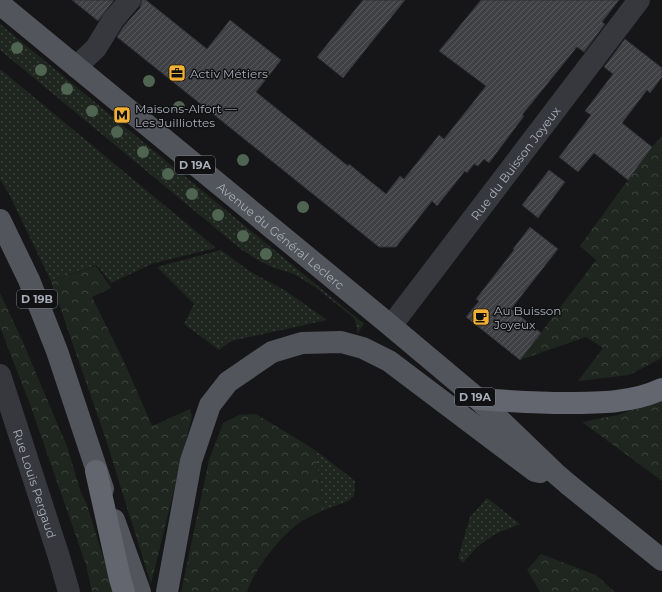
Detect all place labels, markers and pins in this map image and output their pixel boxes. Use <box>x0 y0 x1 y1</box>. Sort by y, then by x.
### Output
office icon: Activ Métiers <box>167 63 187 83</box>
place label: Activ Métiers <box>190 66 268 81</box>
place label: Maisons-Alfort — Les Juilliottes <box>135 101 237 130</box>
metro station icon: Maisons-Alfort — Les Juilliottes <box>112 105 132 125</box>
place label: Au Buisson Joyeux <box>493 303 561 332</box>
cafe icon: Au Buisson Joyeux <box>471 307 491 327</box>

